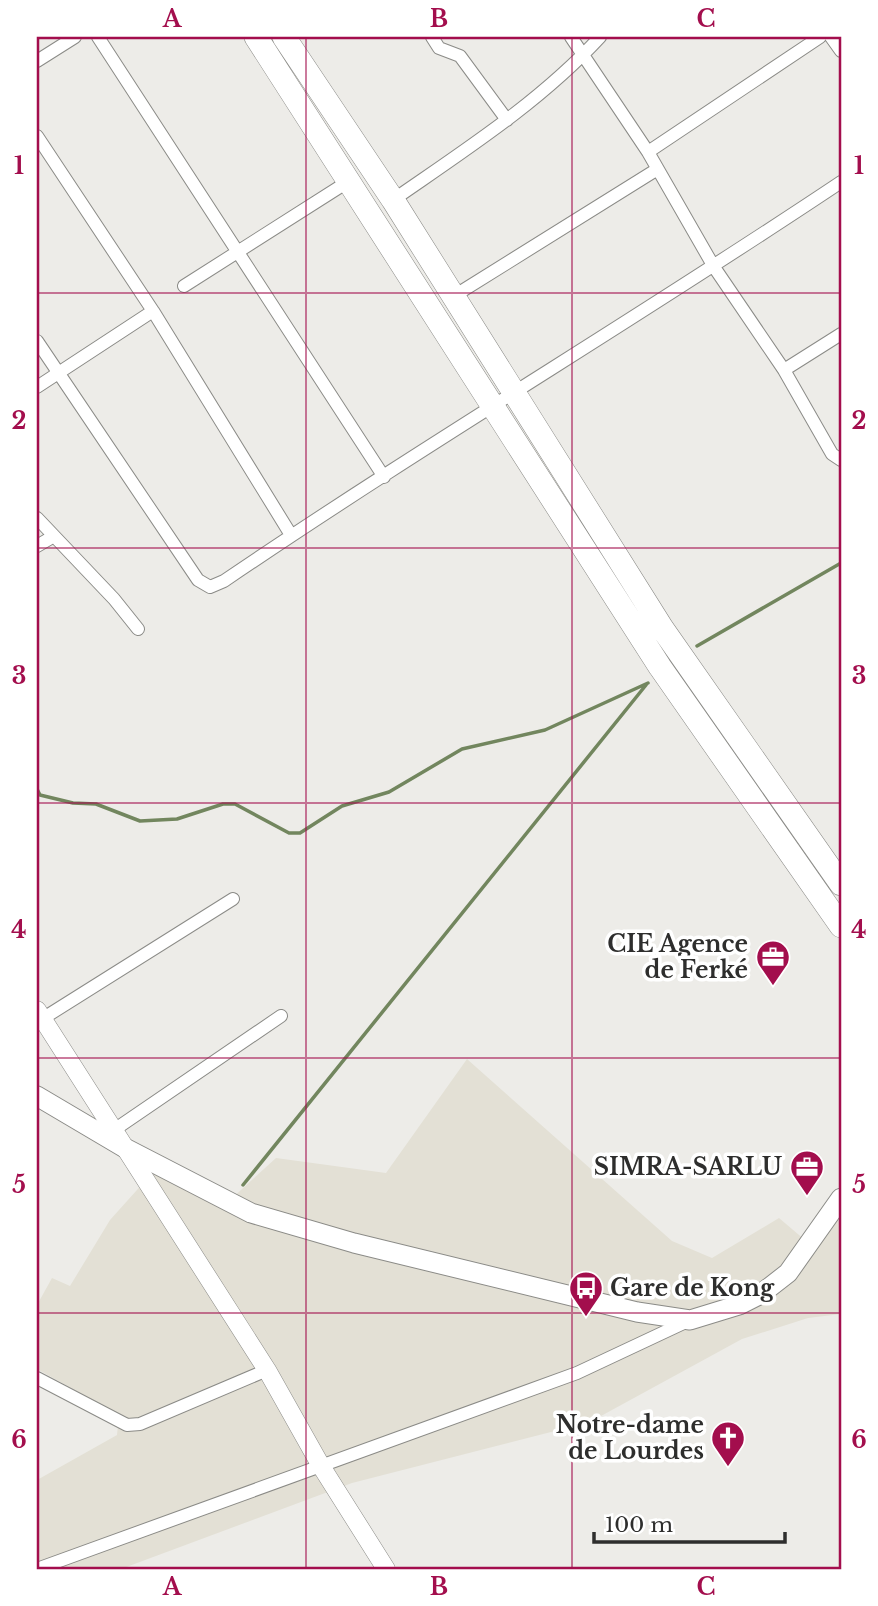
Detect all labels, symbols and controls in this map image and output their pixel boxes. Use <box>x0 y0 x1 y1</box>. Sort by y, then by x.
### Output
text: A <box>162 5 183 33</box>
text: B <box>430 5 448 33</box>
text: C <box>697 5 715 33</box>
text: 1 <box>14 152 24 180</box>
text: 1 <box>854 152 864 180</box>
text: 2 <box>12 407 26 435</box>
text: 2 <box>852 407 866 435</box>
text: 3 <box>12 662 26 690</box>
text: 3 <box>852 662 866 690</box>
text: 4 <box>11 916 27 944</box>
text: 4 <box>851 916 867 944</box>
place label: CIE Agence de Ferké <box>607 930 748 984</box>
office icon: CIE Agence de Ferké <box>754 938 792 987</box>
office icon: SIMRA-SARLU <box>788 1148 826 1197</box>
place label: SIMRA-SARLU <box>594 1153 783 1181</box>
text: 5 <box>12 1171 26 1199</box>
text: 5 <box>852 1171 866 1199</box>
bus stop icon: Gare de Kong <box>567 1269 605 1318</box>
place label: Gare de Kong <box>610 1274 775 1302</box>
place label: Notre-dame de Lourdes <box>556 1411 704 1465</box>
church icon: Notre-dame de Lourdes <box>709 1419 747 1468</box>
text: 6 <box>11 1426 27 1454</box>
text: 6 <box>851 1426 867 1454</box>
scale bar <box>594 1501 785 1545</box>
text: 100 m <box>605 1512 673 1538</box>
text: A <box>162 1573 183 1601</box>
text: B <box>430 1573 448 1601</box>
text: C <box>697 1573 715 1601</box>

